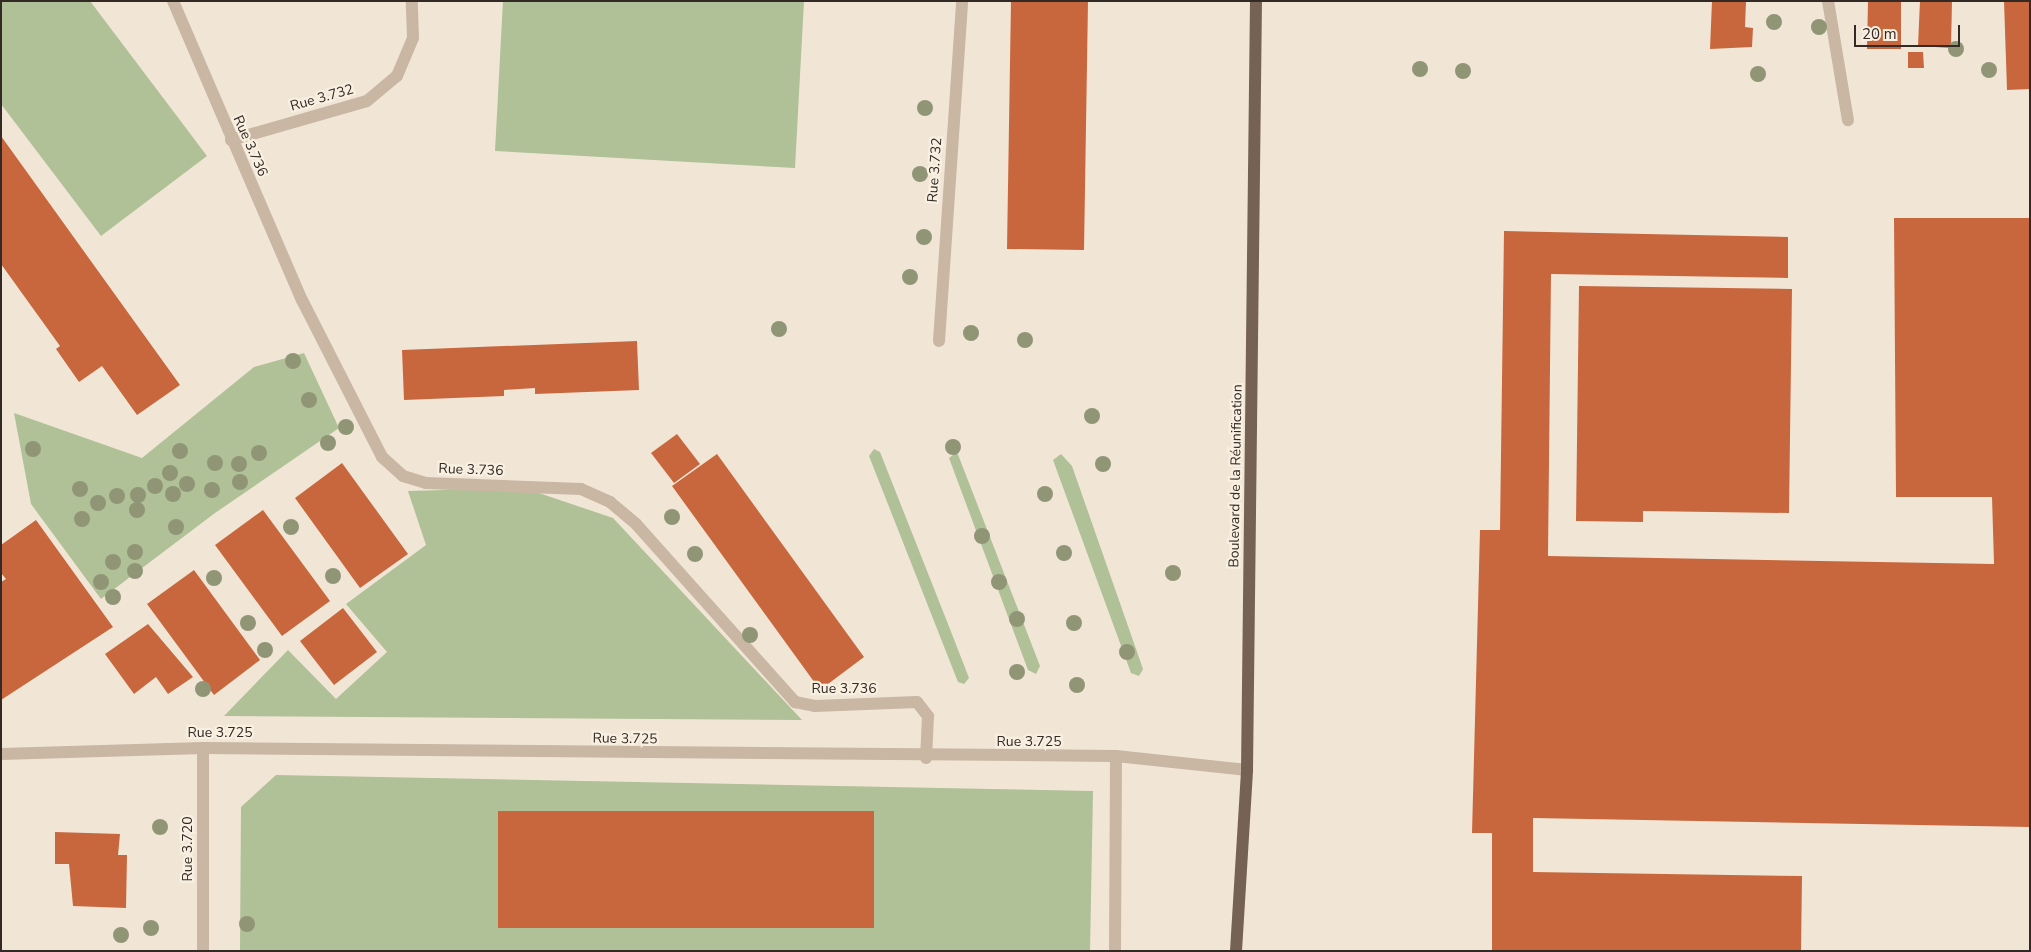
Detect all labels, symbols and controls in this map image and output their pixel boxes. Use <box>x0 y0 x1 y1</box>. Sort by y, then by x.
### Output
scale bar <box>1856 15 1962 47</box>
text: 20 m <box>1862 24 1897 44</box>
street label: Rue 3.732 <box>288 81 356 115</box>
street label: Rue 3.736 <box>229 113 271 179</box>
street label: Rue 3.732 <box>924 137 946 203</box>
street label: Boulevard de la Réunification <box>1226 384 1246 568</box>
street label: Rue 3.736 <box>438 460 504 480</box>
street label: Rue 3.736 <box>811 681 877 697</box>
street label: Rue 3.725 <box>187 725 253 741</box>
street label: Rue 3.725 <box>592 730 658 748</box>
street label: Rue 3.725 <box>996 734 1062 750</box>
street label: Rue 3.720 <box>180 816 196 882</box>

